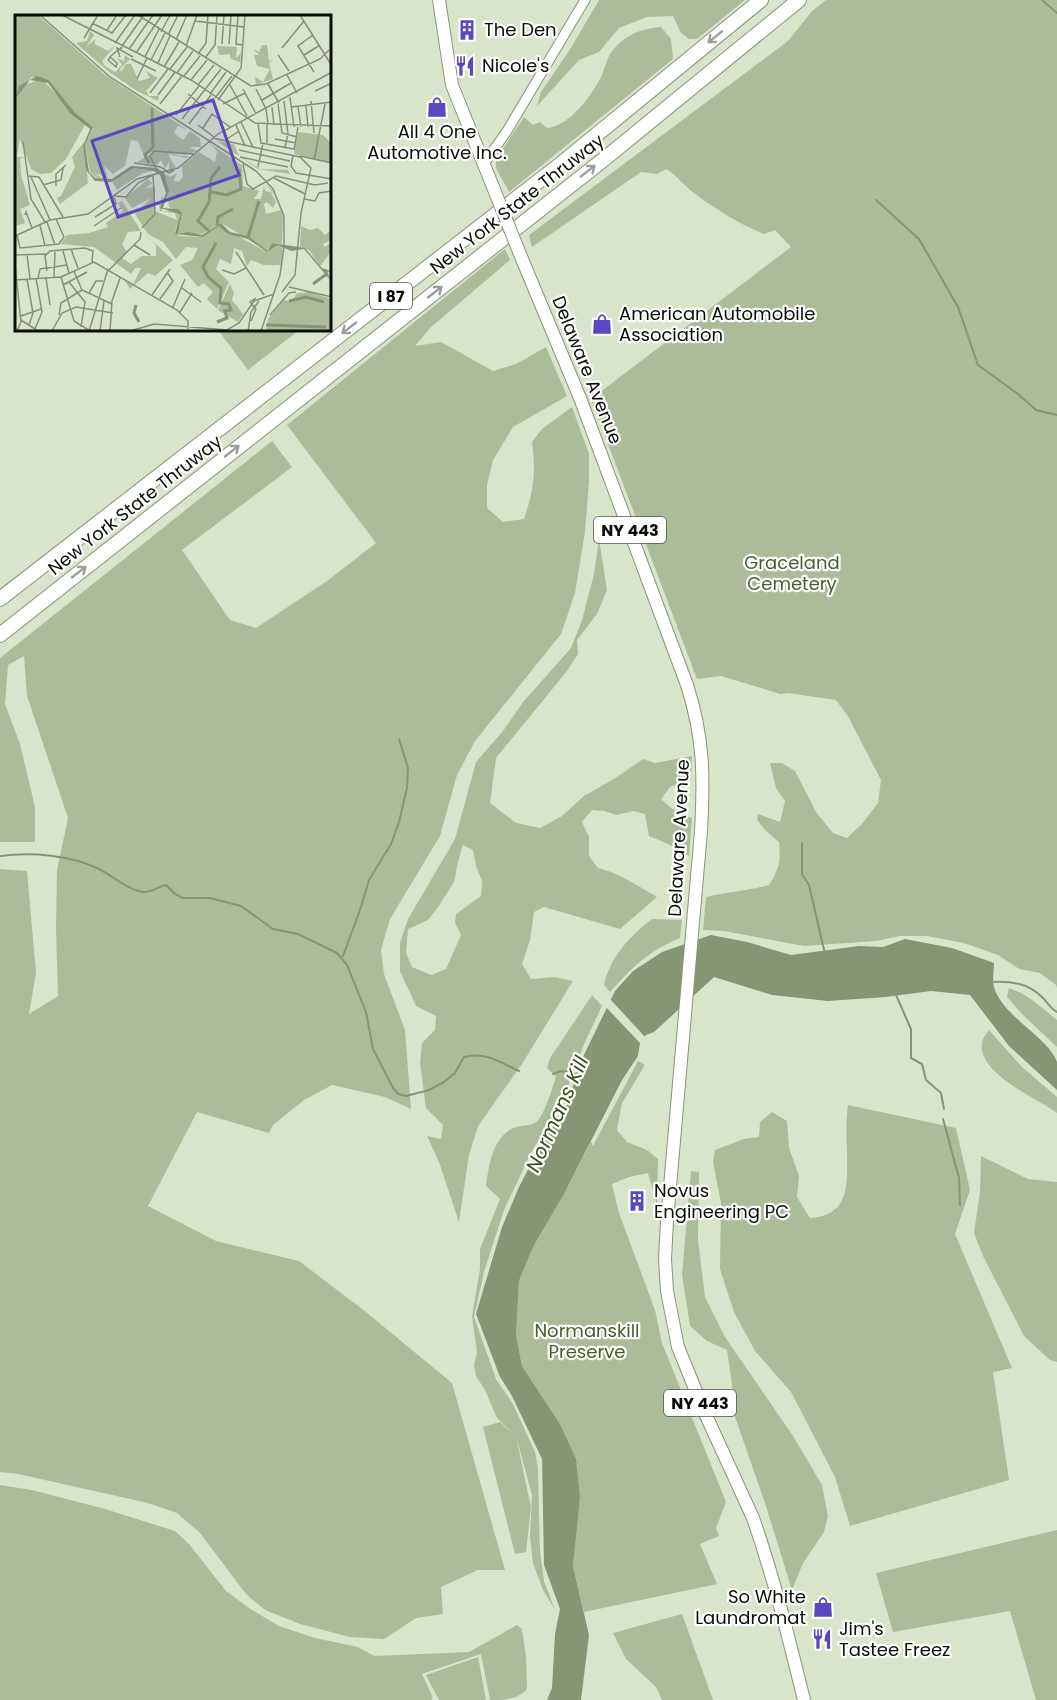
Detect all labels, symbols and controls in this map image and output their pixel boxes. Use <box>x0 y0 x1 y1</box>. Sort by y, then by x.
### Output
inset map <box>15 15 332 332</box>
place label: The Den <box>484 17 557 42</box>
building icon: The Den <box>455 18 479 42</box>
one-way arrow <box>708 30 724 43</box>
place label: Nicole's <box>482 53 549 78</box>
restaurant icon: Nicole's <box>453 54 477 78</box>
shop icon: All 4 One Automotive Inc. <box>425 95 449 119</box>
place label: All 4 One Automotive Inc. <box>367 119 507 165</box>
street label: New York State Thruway <box>424 128 609 280</box>
one-way arrow <box>580 165 596 178</box>
road number: I 87 <box>370 283 412 309</box>
one-way arrow <box>427 285 443 298</box>
street label: Delaware Avenue <box>546 292 629 448</box>
place label: American Automobile Association <box>619 301 815 347</box>
shop icon: American Automobile Association <box>590 312 614 336</box>
one-way arrow <box>341 321 357 334</box>
street label: New York State Thruway <box>42 429 227 581</box>
one-way arrow <box>224 444 240 457</box>
road number: NY 443 <box>594 517 666 543</box>
park label: Graceland Cemetery <box>744 550 840 596</box>
one-way arrow <box>71 566 87 579</box>
street label: Delaware Avenue <box>662 759 695 917</box>
water label: Normans Kill <box>519 1051 595 1177</box>
place label: Novus Engineering PC <box>654 1178 789 1224</box>
building icon: Novus Engineering PC <box>625 1189 649 1213</box>
park label: Normanskill Preserve <box>534 1318 640 1364</box>
road number: NY 443 <box>664 1390 736 1416</box>
place label: So White Laundromat <box>695 1584 806 1630</box>
shop icon: So White Laundromat <box>811 1595 835 1619</box>
place label: Jim's Tastee Freez <box>839 1616 950 1662</box>
restaurant icon: Jim's Tastee Freez <box>810 1627 834 1651</box>

